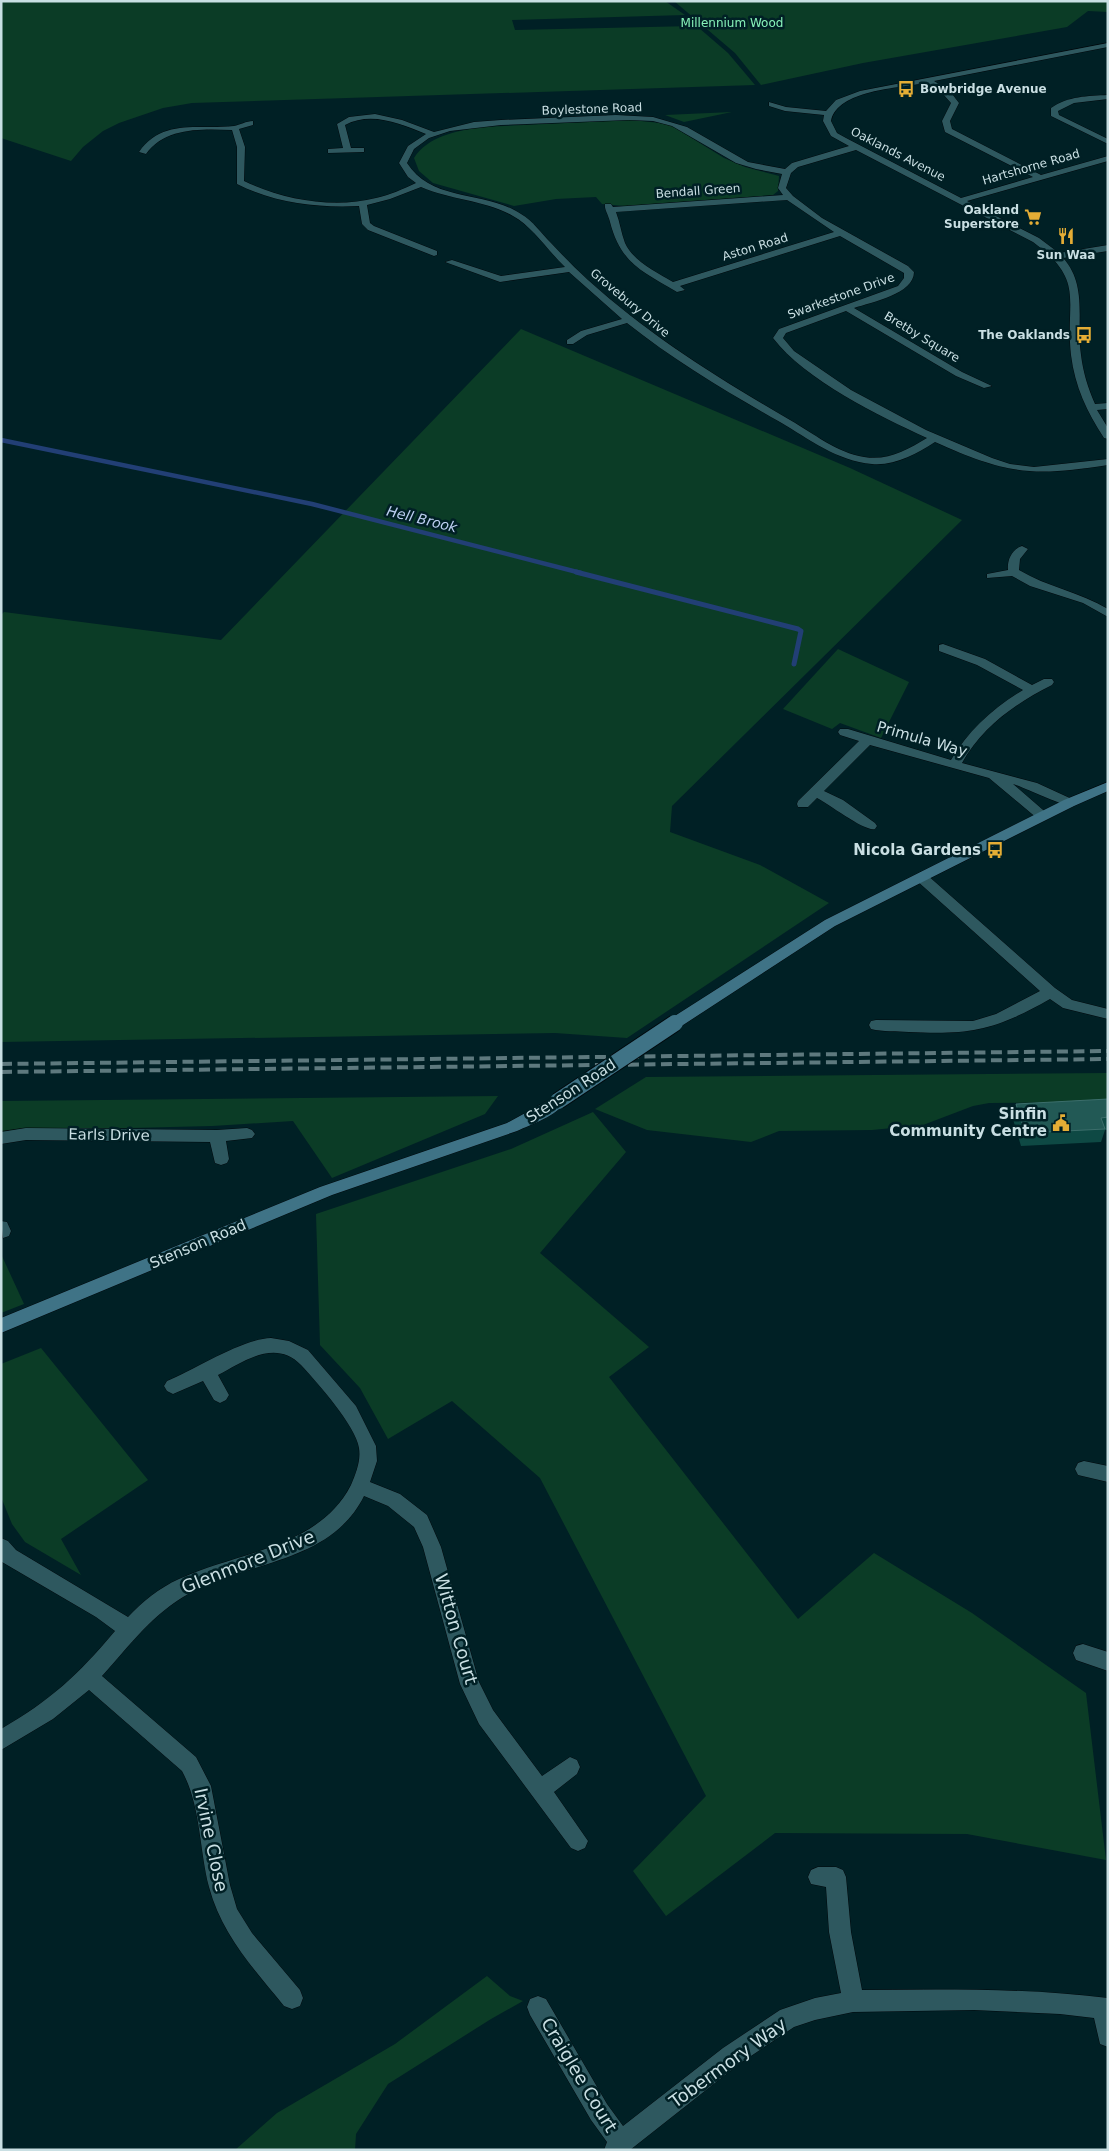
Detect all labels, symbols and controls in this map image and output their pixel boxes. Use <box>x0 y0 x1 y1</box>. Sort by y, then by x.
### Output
park label: Millennium Wood <box>681 16 783 30</box>
bus stop icon: Bowbridge Avenue <box>896 79 916 99</box>
place label: Bowbridge Avenue <box>920 82 1047 96</box>
street label: Boylestone Road <box>541 100 643 118</box>
street label: Oaklands Avenue <box>848 124 948 184</box>
street label: Hartshorne Road <box>981 146 1081 188</box>
street label: Bendall Green <box>655 181 741 201</box>
place label: Oakland Superstore <box>944 203 1019 231</box>
supermarket icon: Oakland Superstore <box>1023 207 1043 227</box>
restaurant icon: Sun Waa <box>1056 226 1076 246</box>
street label: Aston Road <box>720 230 790 264</box>
place label: Sun Waa <box>1037 248 1095 262</box>
street label: Grovebury Drive <box>588 266 672 340</box>
street label: Swarkestone Drive <box>786 270 896 322</box>
street label: Bretby Square <box>882 309 962 365</box>
bus stop icon: The Oaklands <box>1074 325 1094 345</box>
place label: The Oaklands <box>978 328 1070 342</box>
water label: Hell Brook <box>385 503 460 536</box>
street label: Primula Way <box>875 717 969 761</box>
bus stop icon: Nicola Gardens <box>985 840 1005 860</box>
place label: Nicola Gardens <box>853 841 981 859</box>
street label: Stenson Road <box>523 1055 619 1127</box>
place label: Sinfin Community Centre <box>889 1105 1047 1140</box>
public building icon: Sinfin Community Centre <box>1051 1113 1071 1133</box>
street label: Earls Drive <box>68 1125 150 1145</box>
street label: Stenson Road <box>147 1216 249 1272</box>
street label: Glenmore Drive <box>178 1525 317 1598</box>
street label: Witton Court <box>431 1571 482 1687</box>
street label: Irvine Close <box>190 1786 233 1894</box>
street label: Tobermory Way <box>664 2013 790 2113</box>
street label: Craiglee Court <box>537 2014 622 2136</box>

